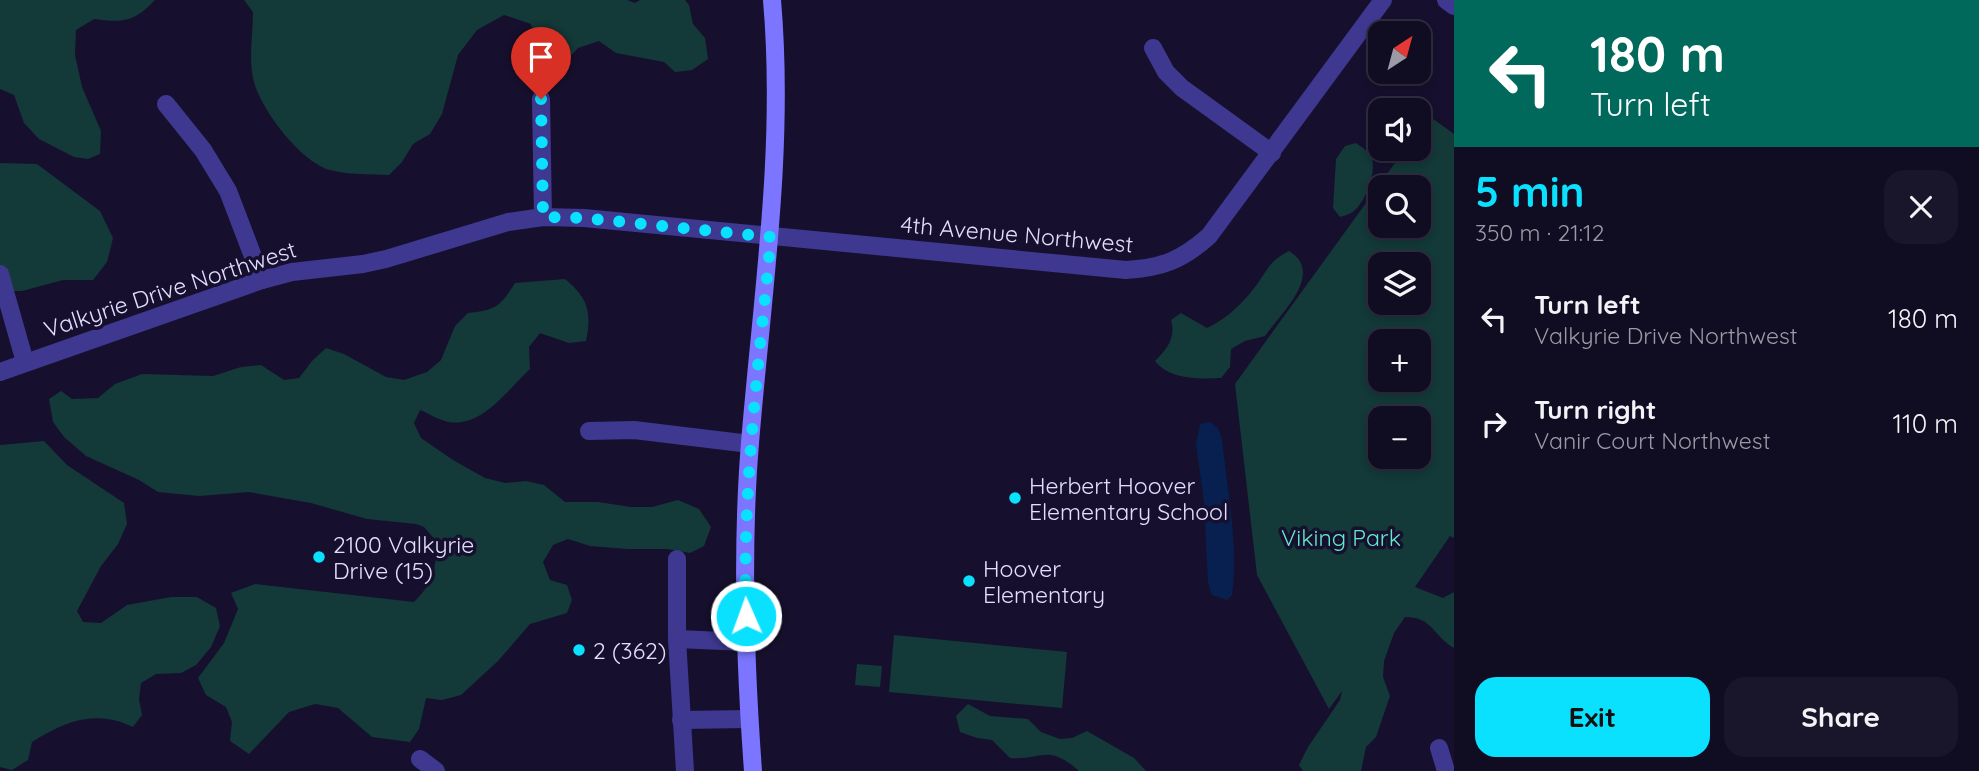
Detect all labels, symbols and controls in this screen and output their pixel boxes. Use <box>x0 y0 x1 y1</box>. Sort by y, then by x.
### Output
north arrow <box>1368 21 1432 84</box>
map controls <box>1368 21 1431 469</box>
text: 180 m <box>1590 23 1725 84</box>
pin <box>511 27 571 99</box>
icon: left <box>1475 28 1566 119</box>
icon: arrive <box>522 38 560 76</box>
text: Turn left <box>1590 84 1711 124</box>
button: sound <box>1368 98 1431 161</box>
text: 5 min <box>1475 165 1585 218</box>
button: close <box>1884 170 1958 244</box>
button: search <box>1368 175 1431 238</box>
street label: 4th Avenue Northwest <box>899 209 1135 259</box>
text: 350 m · 21:12 <box>1475 218 1604 247</box>
street label: Valkyrie Drive Northwest <box>40 234 300 344</box>
button: layers <box>1368 252 1431 315</box>
text: Turn left <box>1534 288 1641 321</box>
icon: left <box>1475 300 1513 338</box>
text: 180 m <box>1888 302 1958 335</box>
text: Valkyrie Drive Northwest <box>1534 321 1798 350</box>
button: + <box>1368 329 1431 392</box>
text: Turn right <box>1534 393 1656 426</box>
icon: right <box>1475 405 1513 443</box>
button: − <box>1368 406 1431 469</box>
text: 110 m <box>1892 407 1958 440</box>
text: Vanir Court Northwest <box>1534 426 1770 455</box>
place label: Herbert Hoover Elementary School <box>1029 471 1228 526</box>
marker: Herbert Hoover Elementary School <box>1007 490 1023 506</box>
park label: Viking Park <box>1281 523 1401 552</box>
place label: 2100 Valkyrie Drive (15) <box>333 530 474 585</box>
marker: 2100 Valkyrie Drive (15) <box>311 549 327 565</box>
place label: Hoover Elementary <box>983 554 1105 609</box>
marker: Hoover Elementary <box>961 573 977 589</box>
position arrow <box>709 579 783 653</box>
place label: 2 (362) <box>593 636 666 665</box>
marker: 2 (362) <box>571 642 587 658</box>
button: Exit <box>1475 677 1710 757</box>
button: Share <box>1724 677 1958 757</box>

